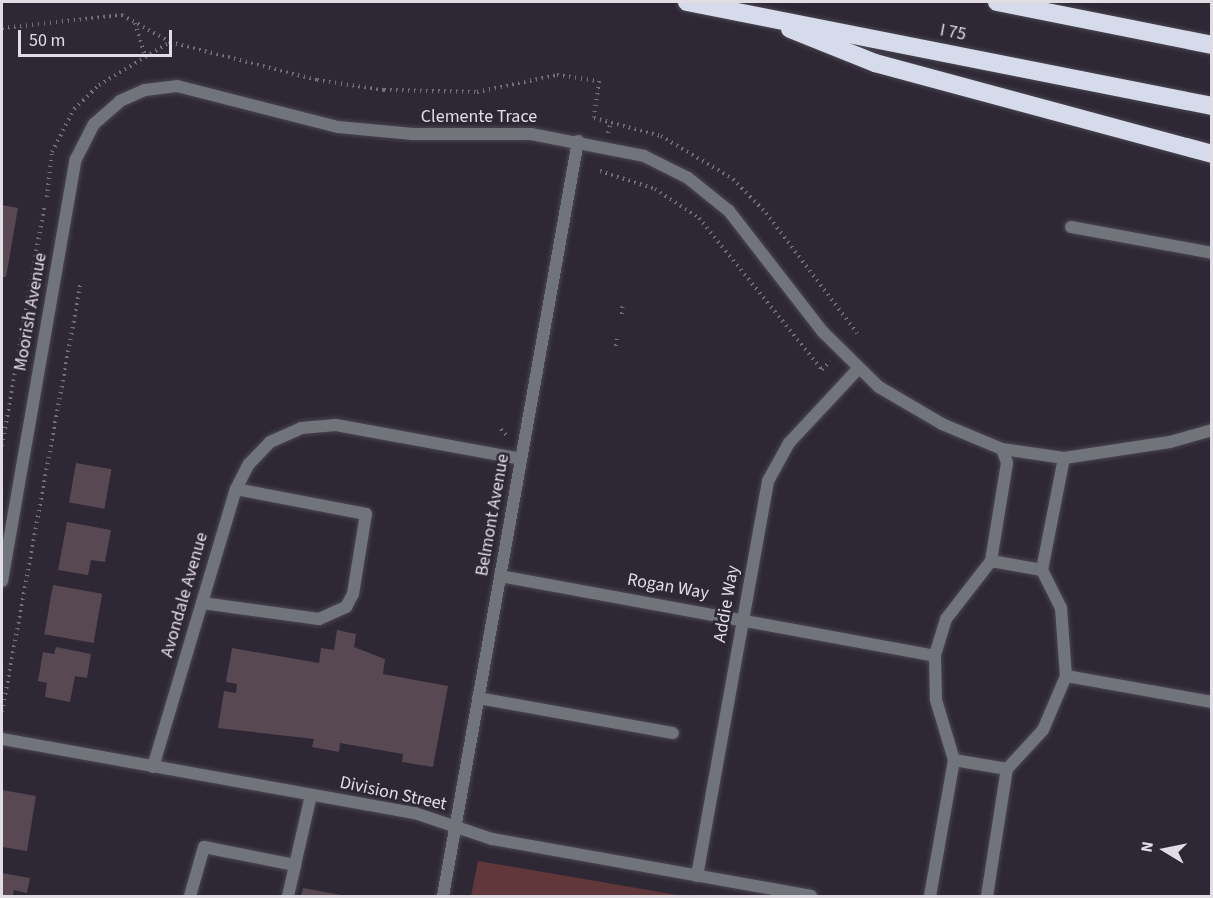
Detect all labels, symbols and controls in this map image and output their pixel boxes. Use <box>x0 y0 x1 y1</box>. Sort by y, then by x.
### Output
scale bar <box>21 18 176 56</box>
street label: I 75 <box>938 20 968 46</box>
text: 50 m <box>29 28 65 53</box>
street label: Clemente Trace <box>421 106 537 128</box>
street label: Moorish Avenue <box>10 251 52 373</box>
street label: Belmont Avenue <box>472 452 514 578</box>
street label: Avondale Avenue <box>157 530 213 660</box>
street label: Addie Way <box>710 564 744 644</box>
street label: Rogan Way <box>626 569 710 605</box>
street label: Division Street <box>338 772 448 816</box>
north arrow <box>1135 820 1195 880</box>
text: N <box>1136 840 1159 854</box>

